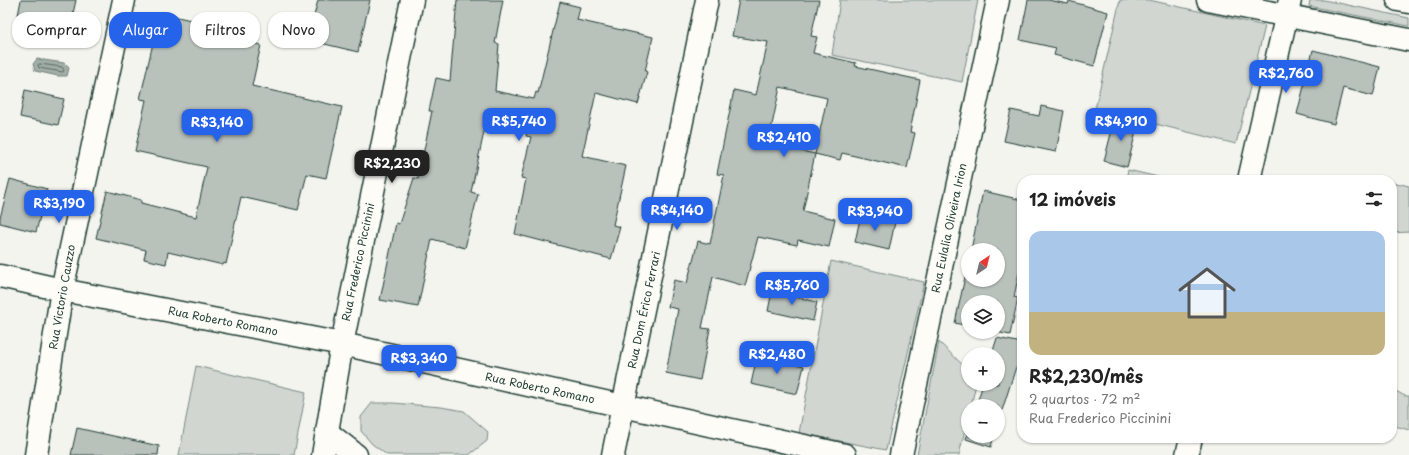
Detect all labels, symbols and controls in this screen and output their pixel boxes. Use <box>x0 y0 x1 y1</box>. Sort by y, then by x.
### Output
chip: Comprar <box>12 12 101 48</box>
chip: Alugar <box>109 12 182 48</box>
chip: Filtros <box>190 12 260 48</box>
chip: Novo <box>268 12 329 48</box>
pin: R$2,760 <box>1249 60 1323 94</box>
text: R$2,760 <box>1258 63 1314 82</box>
pin: R$5,740 <box>482 108 556 142</box>
pin: R$4,910 <box>1084 108 1158 142</box>
pin: R$3,140 <box>180 109 254 143</box>
text: R$5,740 <box>492 111 546 130</box>
text: R$4,910 <box>1095 111 1147 130</box>
text: R$3,140 <box>191 112 243 131</box>
pin: R$2,410 <box>747 124 821 158</box>
text: R$2,410 <box>757 127 811 146</box>
pin: R$2,230 <box>355 150 429 184</box>
text: R$2,230 <box>363 153 421 172</box>
street label: Rua Eulalia Oliveira Irion <box>926 161 971 294</box>
text: 12 imóveis <box>1029 186 1116 212</box>
icon: filters <box>1363 188 1385 210</box>
pin: R$3,190 <box>22 190 96 224</box>
text: R$3,190 <box>33 193 85 212</box>
pin: R$4,140 <box>640 197 714 231</box>
pin: R$3,940 <box>838 198 912 232</box>
text: R$4,140 <box>650 200 704 219</box>
street label: Rua Frederico Piccinini <box>337 201 378 322</box>
text: R$3,940 <box>847 201 903 220</box>
street label: Rua Victorio Cauzzo <box>44 243 79 351</box>
north arrow <box>961 243 1005 287</box>
map controls <box>961 243 1005 443</box>
street label: Rua Dom Érico Ferrari <box>623 250 664 370</box>
icon: home <box>1171 257 1243 329</box>
pin: R$5,760 <box>755 272 829 306</box>
text: R$5,760 <box>765 275 819 294</box>
button: layers <box>961 295 1005 339</box>
street label: Rua Roberto Romano <box>167 302 279 339</box>
pin: R$2,480 <box>740 341 814 375</box>
text: R$2,480 <box>748 344 806 363</box>
pin: R$3,340 <box>382 345 456 379</box>
button: + <box>961 347 1005 391</box>
text: R$3,340 <box>390 348 448 367</box>
text: R$2,230/mês <box>1029 363 1143 389</box>
street label: Rua Roberto Romano <box>484 368 596 407</box>
text: 2 quartos · 72 m² <box>1029 389 1140 408</box>
button: − <box>961 399 1005 443</box>
text: Rua Frederico Piccinini <box>1029 408 1171 427</box>

